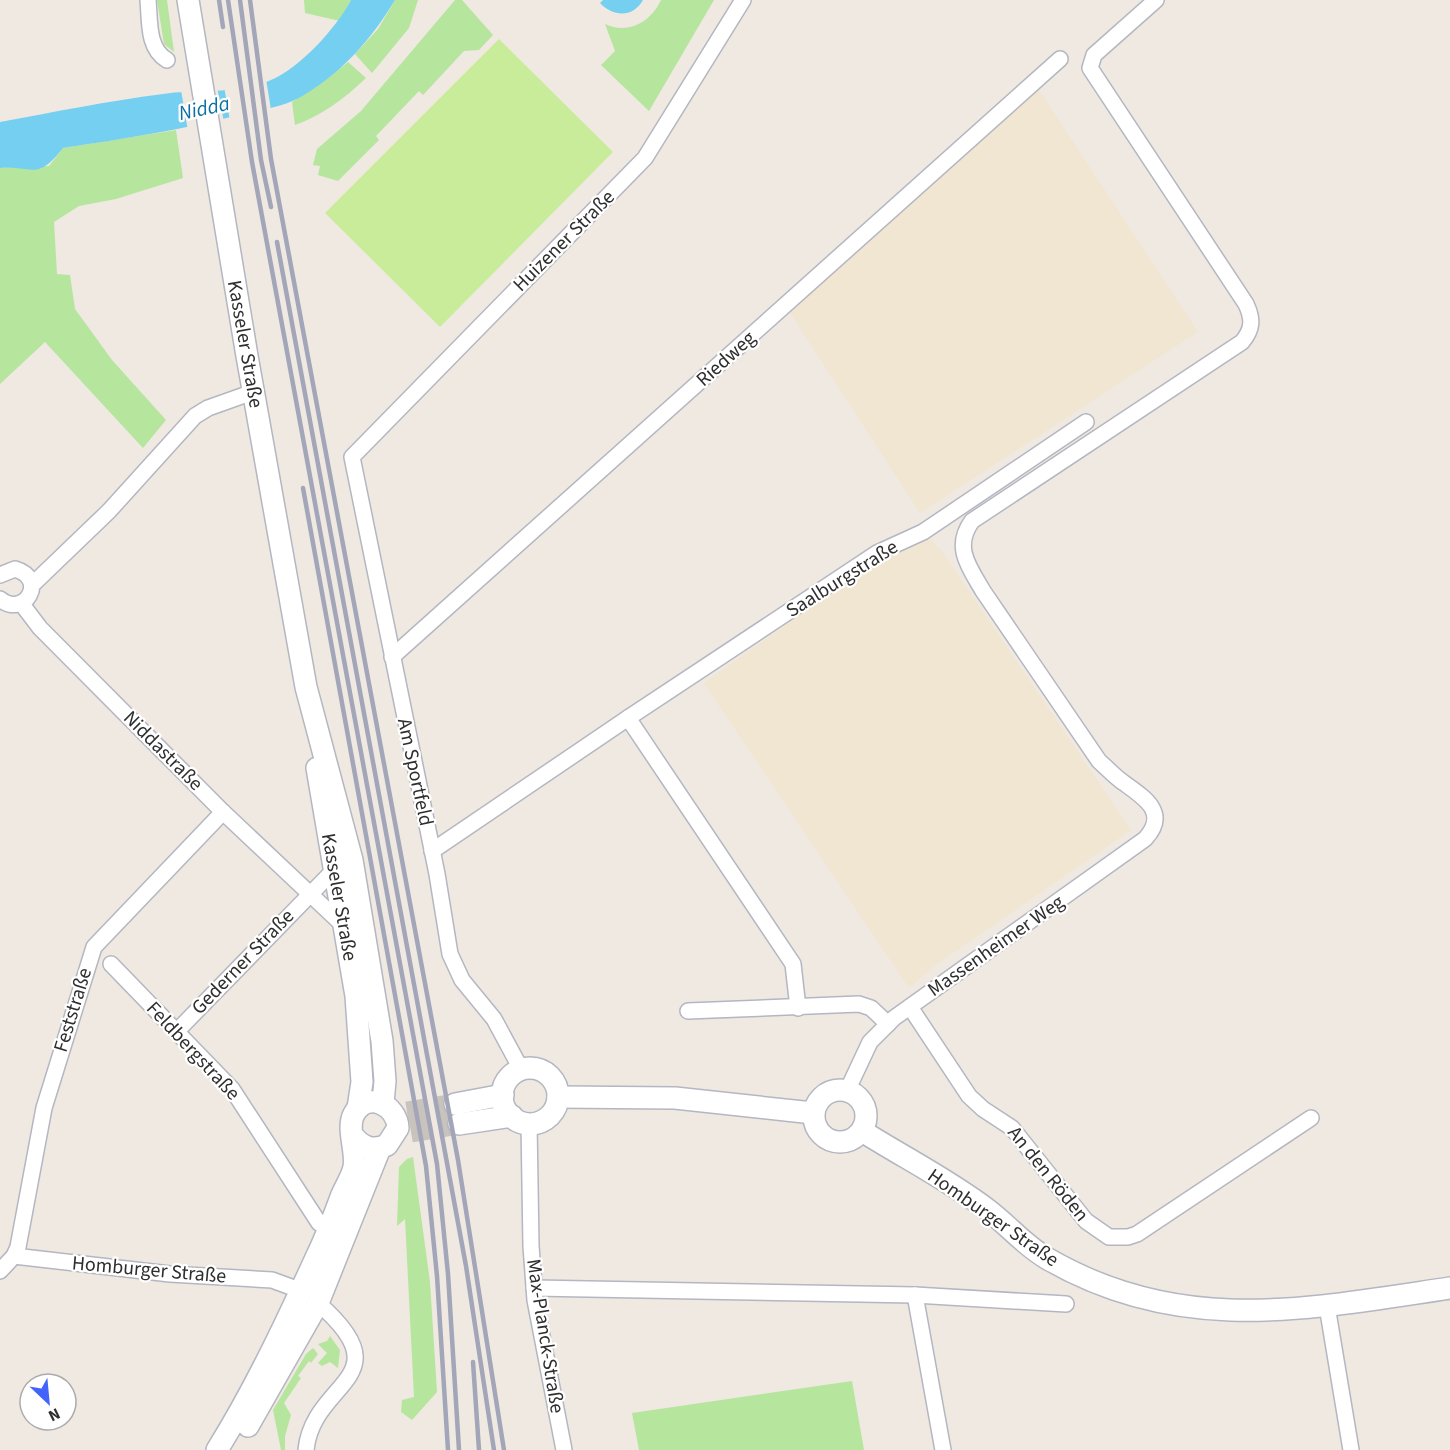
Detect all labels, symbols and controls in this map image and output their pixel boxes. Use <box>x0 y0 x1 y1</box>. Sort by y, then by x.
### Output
water label: Nidda <box>176 88 232 128</box>
street label: Huizener Straße <box>507 184 621 298</box>
street label: Kasseler Straße <box>220 278 270 410</box>
street label: Riedweg <box>690 325 762 393</box>
street label: Saalburgstraße <box>781 533 904 625</box>
street label: Niddastraße <box>117 705 209 797</box>
street label: Am Sportfeld <box>390 716 440 828</box>
street label: Kasseler Straße <box>314 831 364 963</box>
street label: Massenheimer Weg <box>922 888 1070 1004</box>
street label: Gederner Straße <box>185 903 301 1021</box>
street label: Feststraße <box>47 964 99 1056</box>
street label: Feldbergstraße <box>140 995 246 1107</box>
street label: An den Röden <box>1001 1120 1095 1228</box>
street label: Homburger Straße <box>922 1162 1064 1274</box>
street label: Homburger Straße <box>71 1249 227 1291</box>
street label: Max-Planck-Straße <box>519 1257 571 1415</box>
north arrow <box>18 1372 78 1432</box>
text: N <box>45 1402 64 1427</box>

